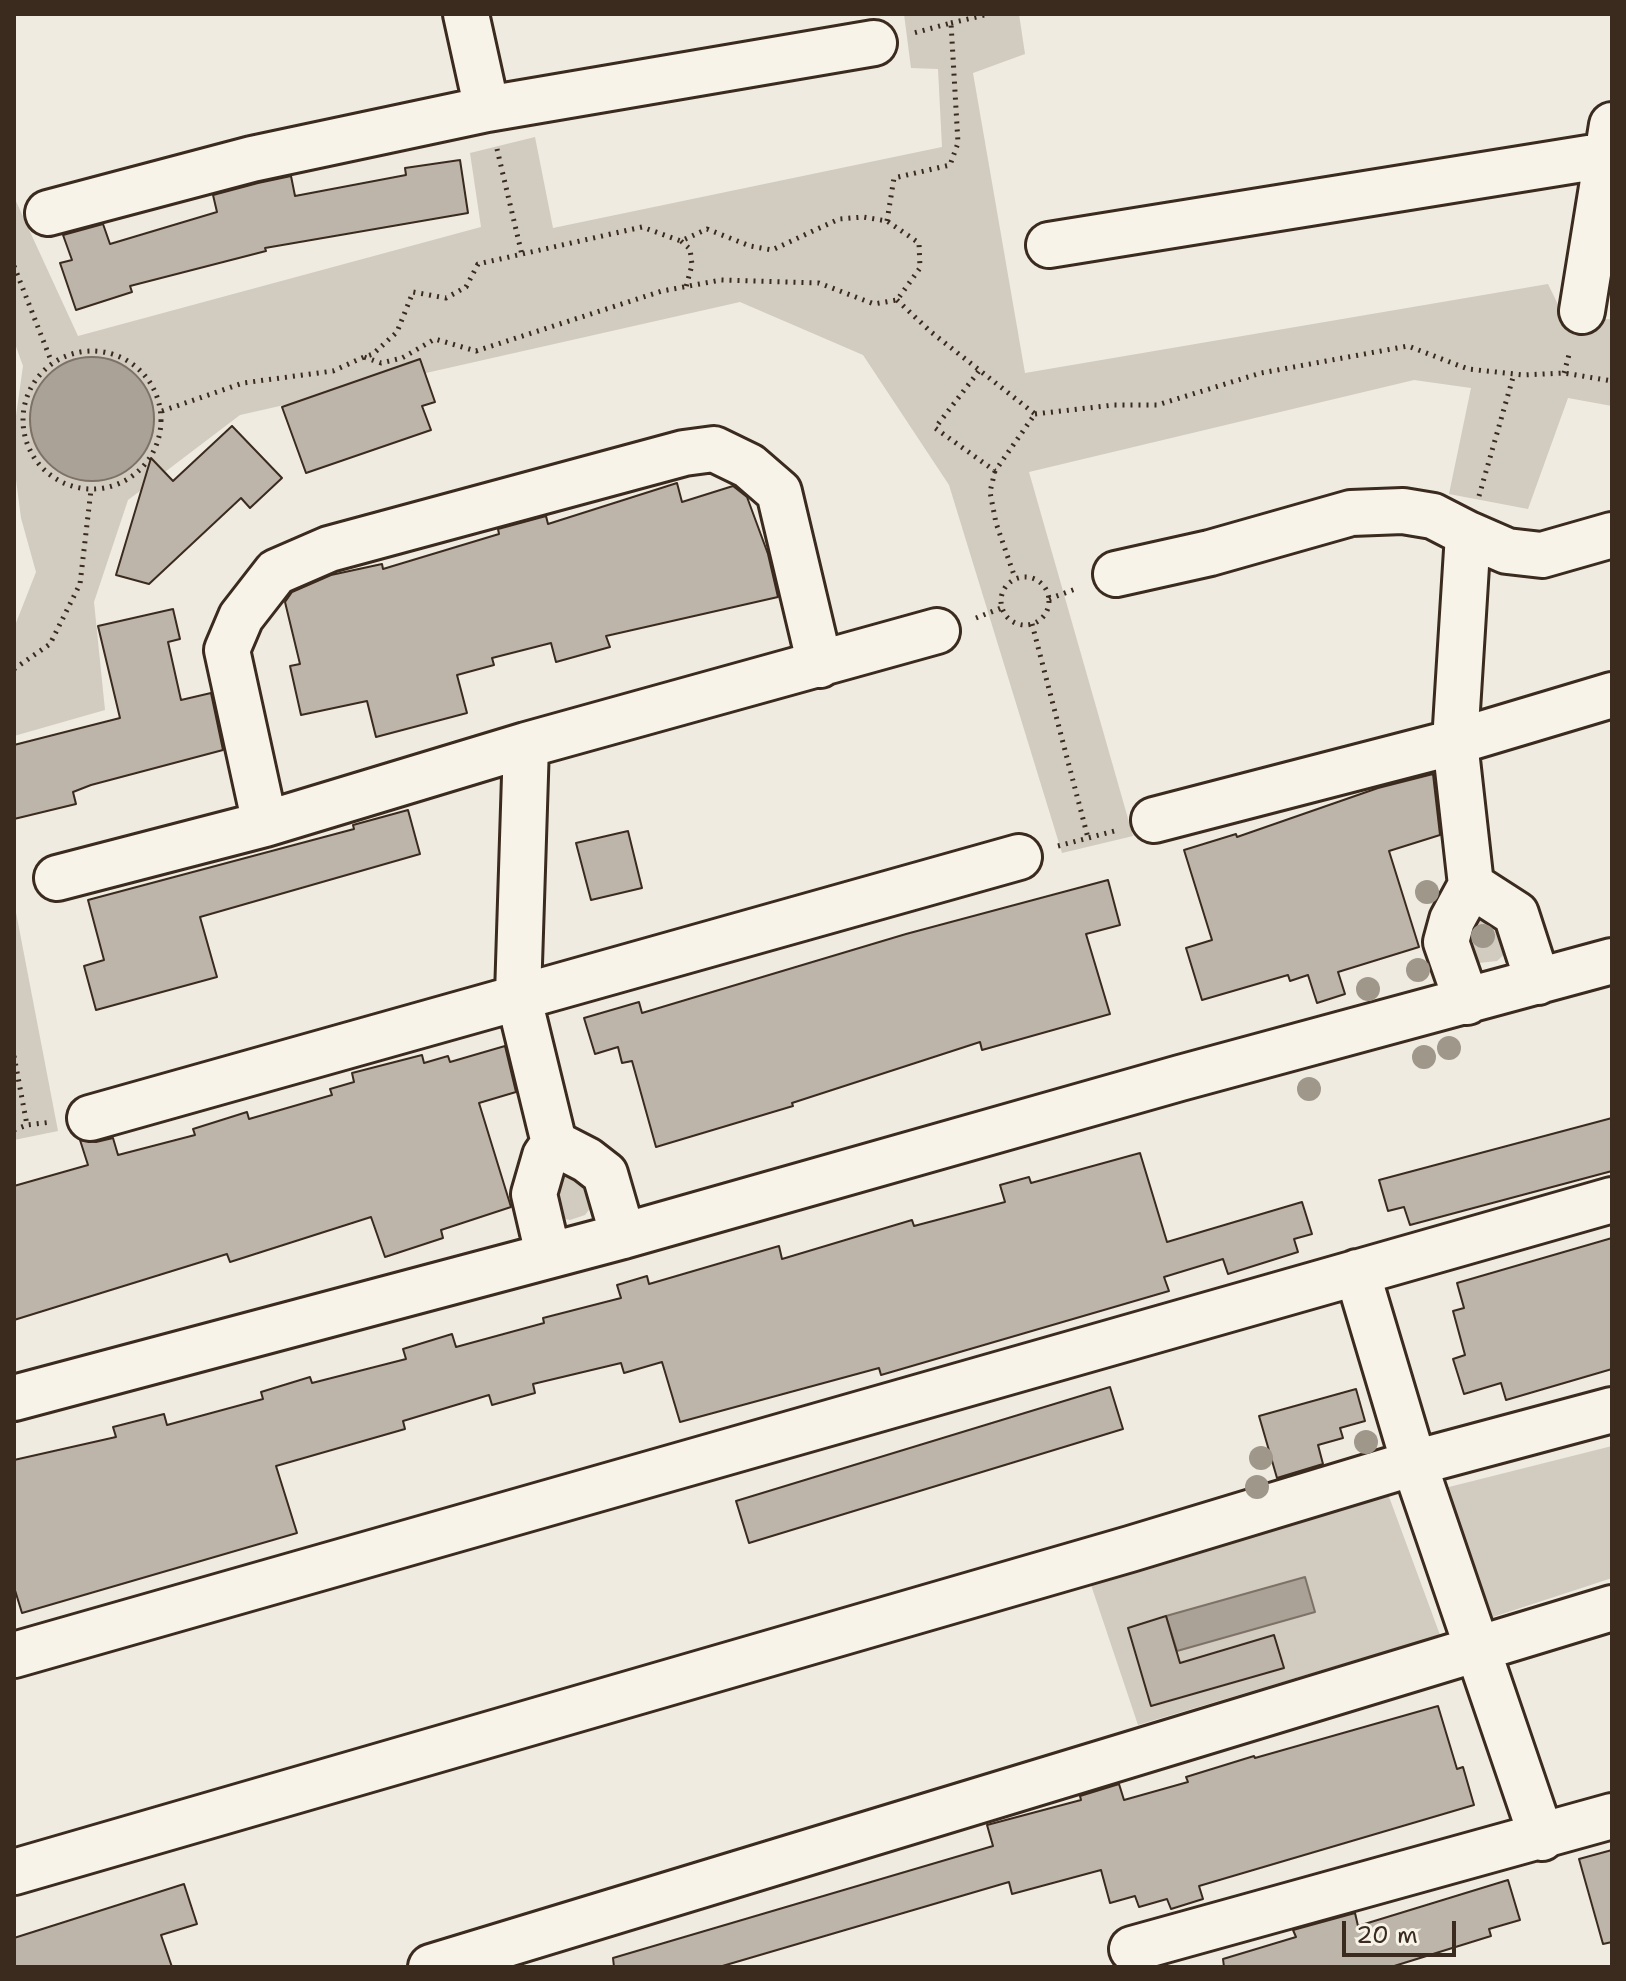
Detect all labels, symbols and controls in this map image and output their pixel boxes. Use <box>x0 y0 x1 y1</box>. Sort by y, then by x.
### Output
scale bar <box>1346 1905 1460 1955</box>
text: 20 m <box>1356 1919 1418 1951</box>

